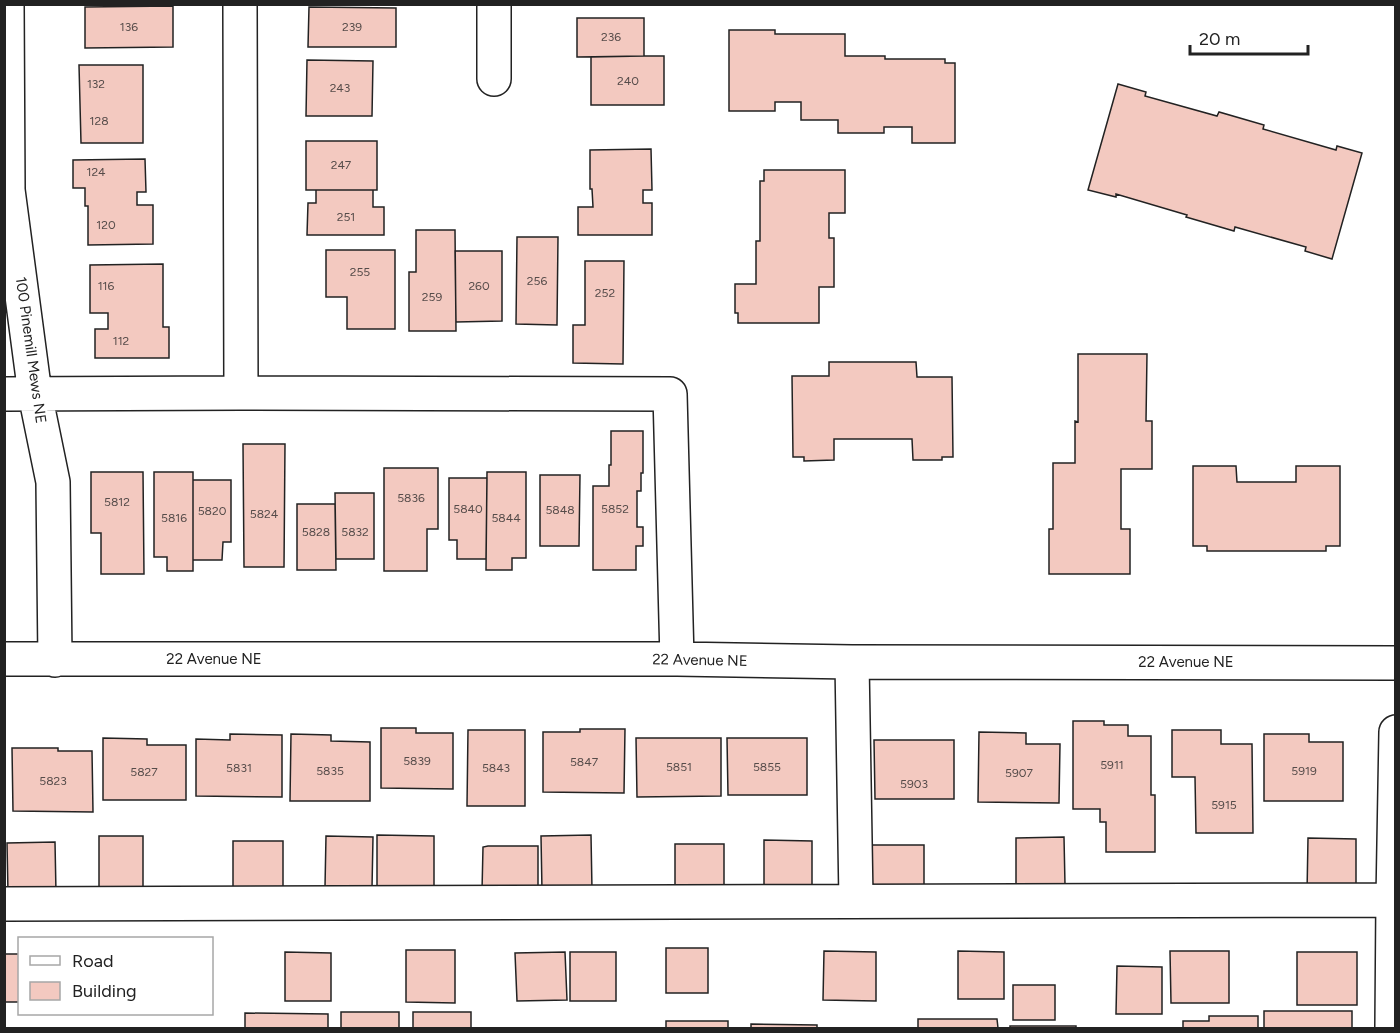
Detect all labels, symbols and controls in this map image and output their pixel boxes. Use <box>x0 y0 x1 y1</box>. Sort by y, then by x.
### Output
scale bar <box>1190 18 1308 56</box>
house number: 136 <box>120 20 138 34</box>
house number: 239 <box>342 20 362 34</box>
text: 20 m <box>1199 28 1240 50</box>
house number: 236 <box>601 30 621 44</box>
house number: 240 <box>617 74 639 88</box>
house number: 132 <box>87 77 105 91</box>
house number: 243 <box>330 81 350 95</box>
house number: 128 <box>89 114 109 128</box>
house number: 247 <box>331 158 352 172</box>
house number: 124 <box>86 165 106 179</box>
house number: 251 <box>337 210 355 224</box>
house number: 120 <box>96 218 116 232</box>
house number: 255 <box>350 265 370 279</box>
house number: 256 <box>527 274 547 288</box>
street label: 100 Pinemill Mews NE <box>12 275 50 425</box>
house number: 116 <box>98 279 115 293</box>
house number: 260 <box>468 279 490 293</box>
house number: 252 <box>595 286 615 300</box>
house number: 259 <box>422 290 442 304</box>
house number: 112 <box>113 334 129 348</box>
house number: 5836 <box>397 491 425 505</box>
house number: 5812 <box>104 495 130 509</box>
house number: 5840 <box>453 502 483 516</box>
house number: 5852 <box>601 502 629 516</box>
house number: 5848 <box>545 503 575 517</box>
house number: 5820 <box>198 504 227 518</box>
house number: 5824 <box>250 507 279 521</box>
house number: 5816 <box>161 511 187 525</box>
house number: 5844 <box>491 511 521 525</box>
house number: 5828 <box>302 525 330 539</box>
house number: 5832 <box>341 525 369 539</box>
street label: 22 Avenue NE <box>166 650 262 668</box>
street label: 22 Avenue NE <box>652 650 748 670</box>
street label: 22 Avenue NE <box>1138 653 1234 671</box>
house number: 5839 <box>403 754 431 768</box>
house number: 5847 <box>570 755 599 769</box>
house number: 5911 <box>1100 758 1124 772</box>
house number: 5851 <box>666 760 692 774</box>
house number: 5855 <box>753 760 781 774</box>
house number: 5831 <box>226 761 252 775</box>
house number: 5843 <box>482 761 510 775</box>
house number: 5835 <box>316 764 344 778</box>
house number: 5919 <box>1291 764 1317 778</box>
house number: 5827 <box>130 765 158 779</box>
house number: 5907 <box>1005 766 1033 780</box>
house number: 5823 <box>39 774 67 788</box>
house number: 5903 <box>900 777 928 791</box>
house number: 5915 <box>1211 798 1237 812</box>
legend <box>18 937 213 1015</box>
text: Road <box>72 950 113 972</box>
text: Building <box>72 980 137 1002</box>

